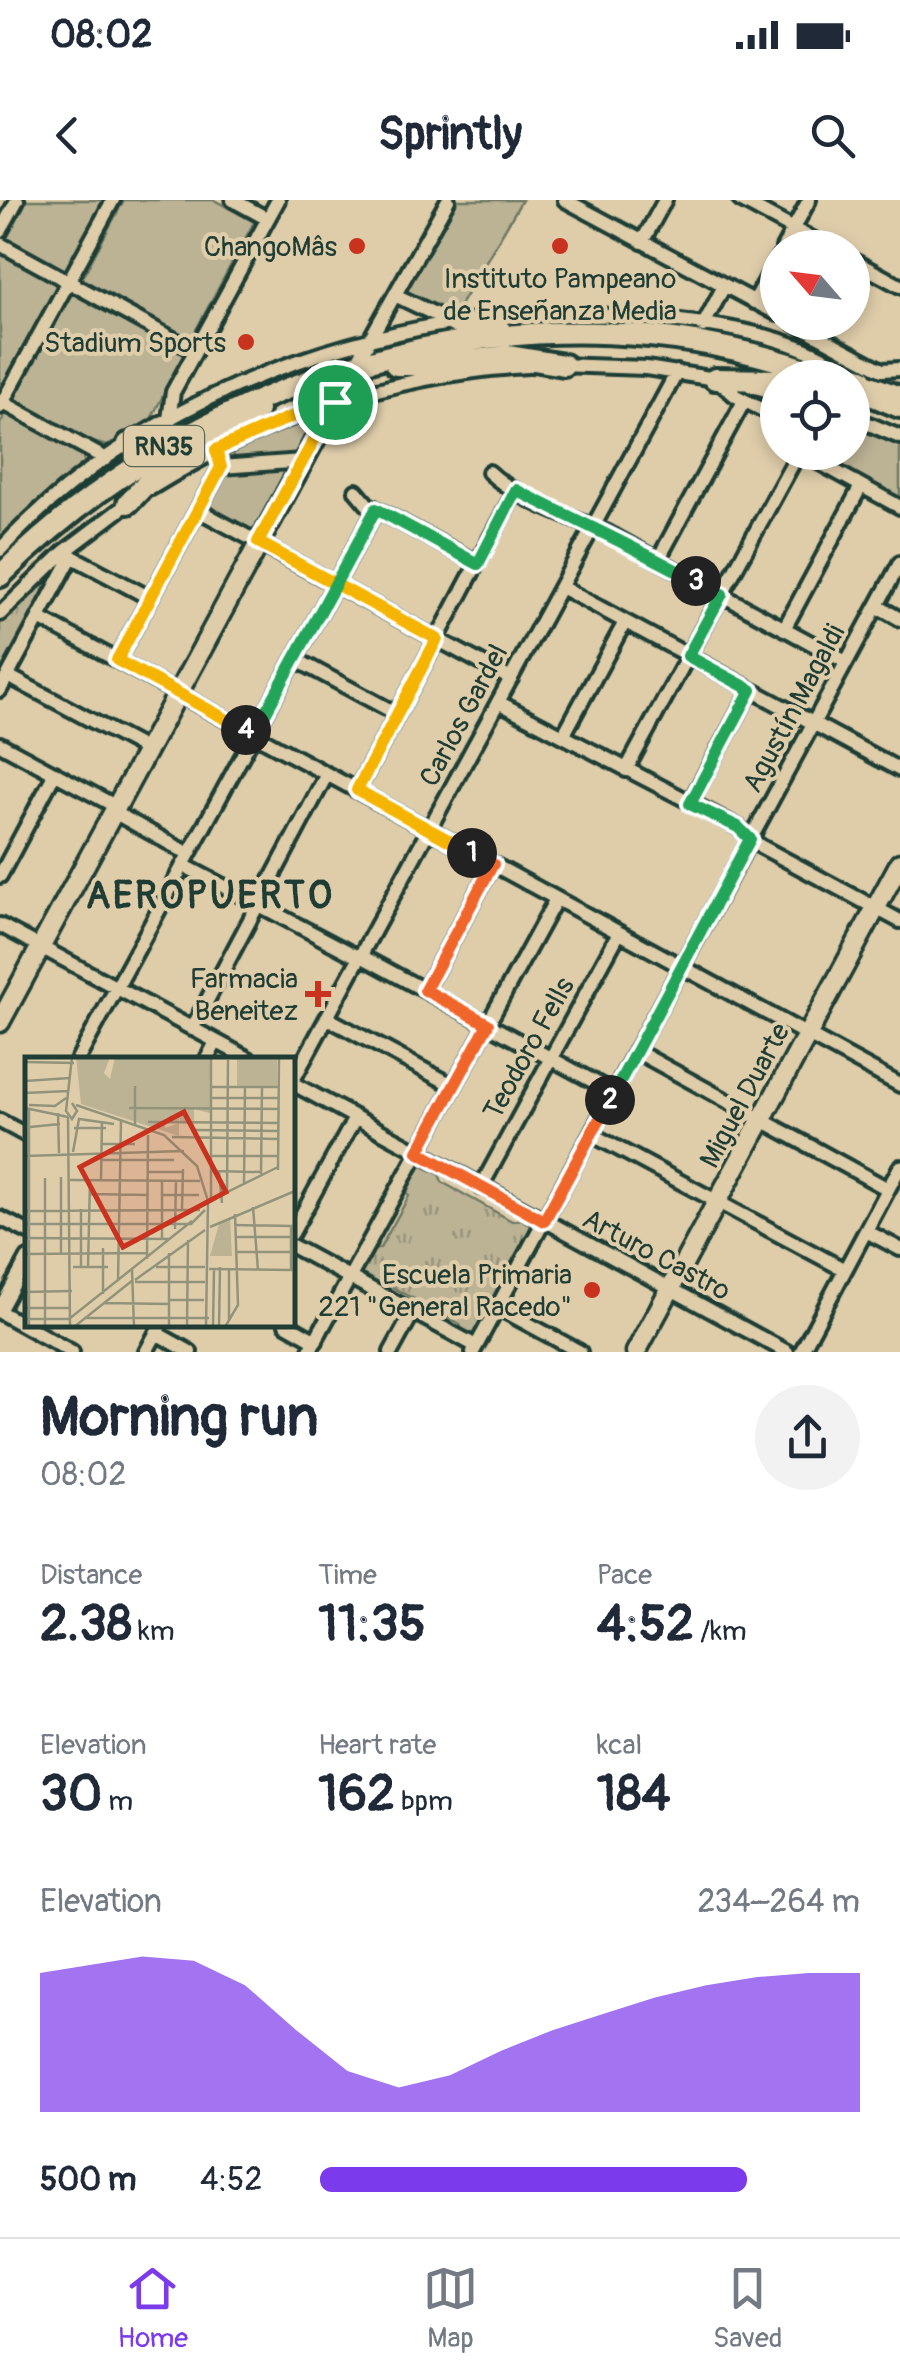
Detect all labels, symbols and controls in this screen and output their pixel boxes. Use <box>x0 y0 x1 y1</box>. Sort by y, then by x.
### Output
text: 08:02 <box>50 11 152 59</box>
text: Sprintly <box>378 107 522 163</box>
icon: back <box>40 108 95 163</box>
icon: search <box>805 108 860 163</box>
place label: ChangoMâs <box>204 230 337 265</box>
north arrow <box>760 230 870 340</box>
map controls <box>760 230 870 470</box>
marker: ChangoMâs <box>346 235 368 257</box>
marker: Instituto Pampeano de Enseñanza Media <box>549 235 571 257</box>
place label: Instituto Pampeano de Enseñanza Media <box>443 262 677 329</box>
place label: Stadium Sports <box>44 326 226 361</box>
marker: Stadium Sports <box>235 331 257 353</box>
pin <box>293 360 378 445</box>
button: locate <box>760 360 870 470</box>
icon: arrive <box>308 375 363 430</box>
road number: RN35 <box>124 426 204 466</box>
pin: 3 <box>671 556 721 606</box>
text: 3 <box>688 563 704 598</box>
street label: Agustín Magaldi <box>735 619 853 799</box>
street label: Carlos Gardel <box>412 639 516 793</box>
pin: 4 <box>221 705 271 755</box>
text: 4 <box>238 712 254 747</box>
pin: 1 <box>447 828 497 878</box>
text: 1 <box>467 835 477 870</box>
district label: AEROPUERTO <box>86 872 334 920</box>
place label: Farmacia Beneitez <box>190 962 298 1029</box>
street label: Teodoro Fells <box>476 971 583 1126</box>
marker: Farmacia Beneitez <box>307 983 329 1005</box>
street label: Miguel Duarte <box>693 1017 798 1174</box>
inset map <box>25 1057 295 1327</box>
pin: 2 <box>585 1075 635 1125</box>
text: 2 <box>602 1082 618 1117</box>
street label: Arturo Castro <box>576 1202 736 1309</box>
place label: Escuela Primaria 221 "General Racedo" <box>318 1258 572 1325</box>
marker: Escuela Primaria 221 "General Racedo" <box>581 1279 603 1301</box>
text: Morning run <box>40 1383 318 1452</box>
button: share <box>755 1385 860 1490</box>
text: 08:02 <box>40 1455 126 1495</box>
text: Distance <box>40 1558 142 1593</box>
text: Time <box>318 1558 377 1593</box>
text: Pace <box>597 1558 652 1593</box>
text: 2.38 <box>40 1593 132 1656</box>
text: 11:35 <box>318 1593 426 1656</box>
text: 4:52 <box>597 1593 694 1656</box>
text: km <box>132 1614 175 1649</box>
text: /km <box>694 1614 747 1649</box>
text: Elevation <box>40 1728 147 1763</box>
text: Heart rate <box>318 1728 436 1763</box>
text: kcal <box>597 1728 642 1763</box>
text: 30 <box>40 1763 102 1826</box>
text: 162 <box>318 1763 395 1826</box>
text: 184 <box>597 1763 670 1826</box>
text: m <box>102 1784 133 1819</box>
text: bpm <box>395 1784 453 1819</box>
text: Elevation <box>40 1882 162 1922</box>
text: 234–264 m <box>697 1882 860 1922</box>
text: 500 m <box>40 2160 136 2200</box>
text: 4:52 <box>200 2160 262 2200</box>
tab: Home <box>117 2261 188 2356</box>
tab: Map <box>423 2261 478 2356</box>
tab: Saved <box>713 2261 782 2356</box>

